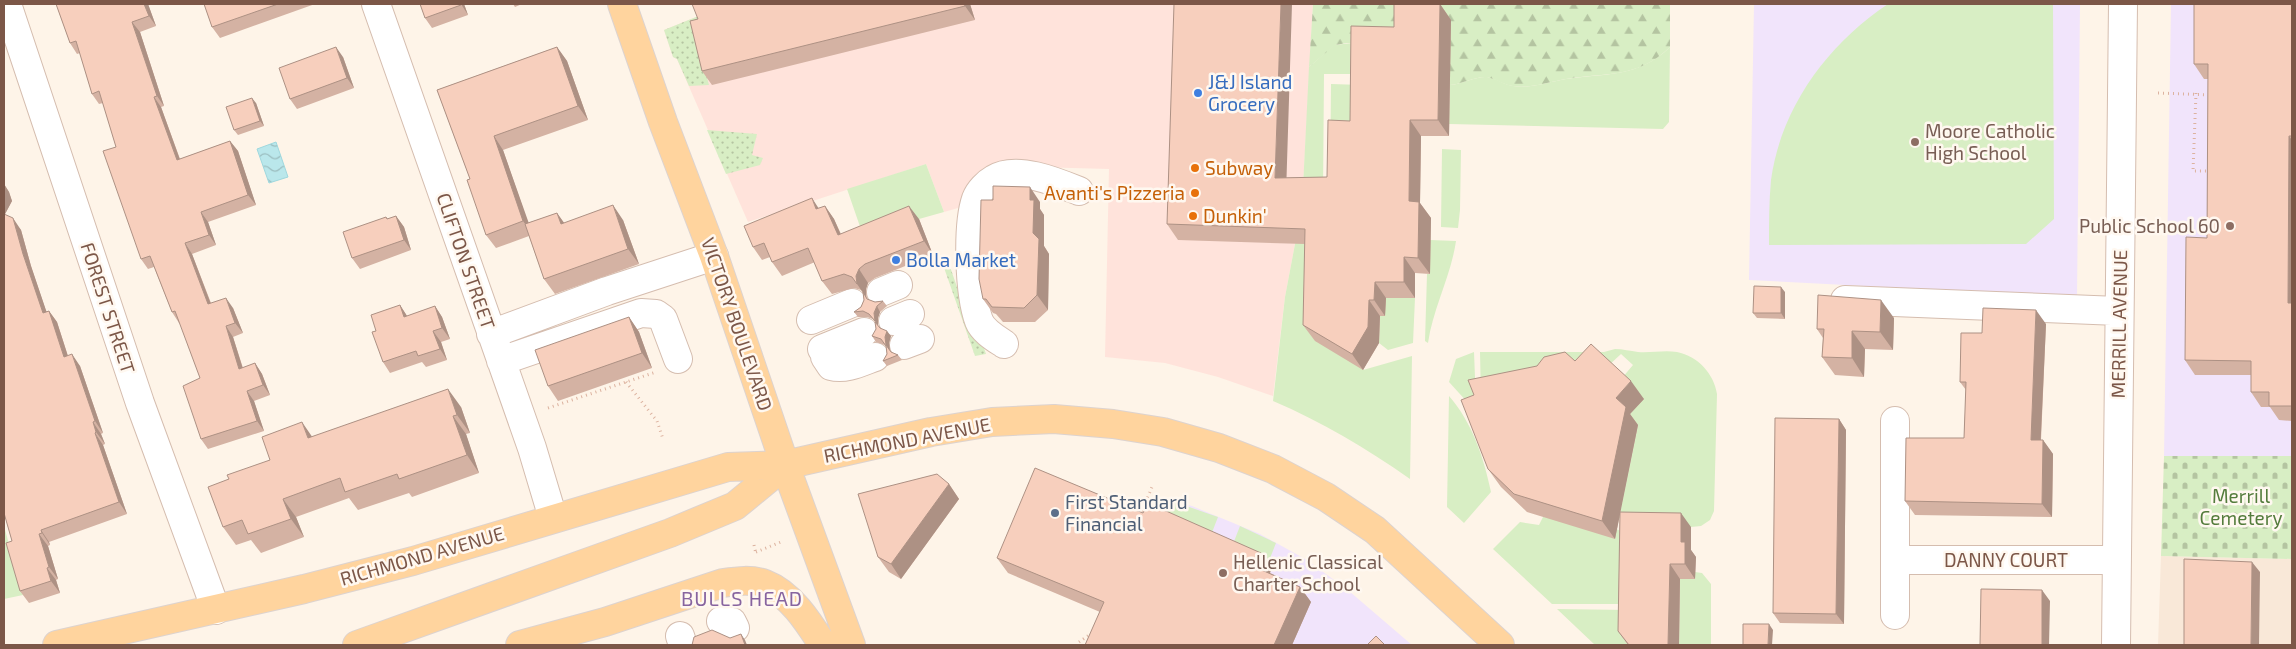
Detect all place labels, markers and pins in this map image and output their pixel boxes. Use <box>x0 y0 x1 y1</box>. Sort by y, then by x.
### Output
place label: J&J Island Grocery <box>1208 70 1292 115</box>
marker: J&J Island Grocery <box>1192 87 1204 99</box>
place label: Moore Catholic High School <box>1925 119 2055 164</box>
marker: Moore Catholic High School <box>1909 136 1921 148</box>
place label: Subway <box>1205 156 1273 179</box>
marker: Subway <box>1189 162 1201 174</box>
place label: Avanti's Pizzeria <box>1044 181 1185 204</box>
marker: Avanti's Pizzeria <box>1189 187 1201 199</box>
place label: Dunkin' <box>1203 204 1267 227</box>
marker: Dunkin' <box>1187 210 1199 222</box>
place label: Public School 60 <box>2079 214 2220 237</box>
marker: Public School 60 <box>2224 220 2236 232</box>
place label: Bolla Market <box>906 248 1016 271</box>
marker: Bolla Market <box>890 254 902 266</box>
place label: First Standard Financial <box>1065 490 1188 535</box>
marker: First Standard Financial <box>1049 507 1061 519</box>
place label: Hellenic Classical Charter School <box>1233 550 1383 595</box>
marker: Hellenic Classical Charter School <box>1217 567 1229 579</box>

